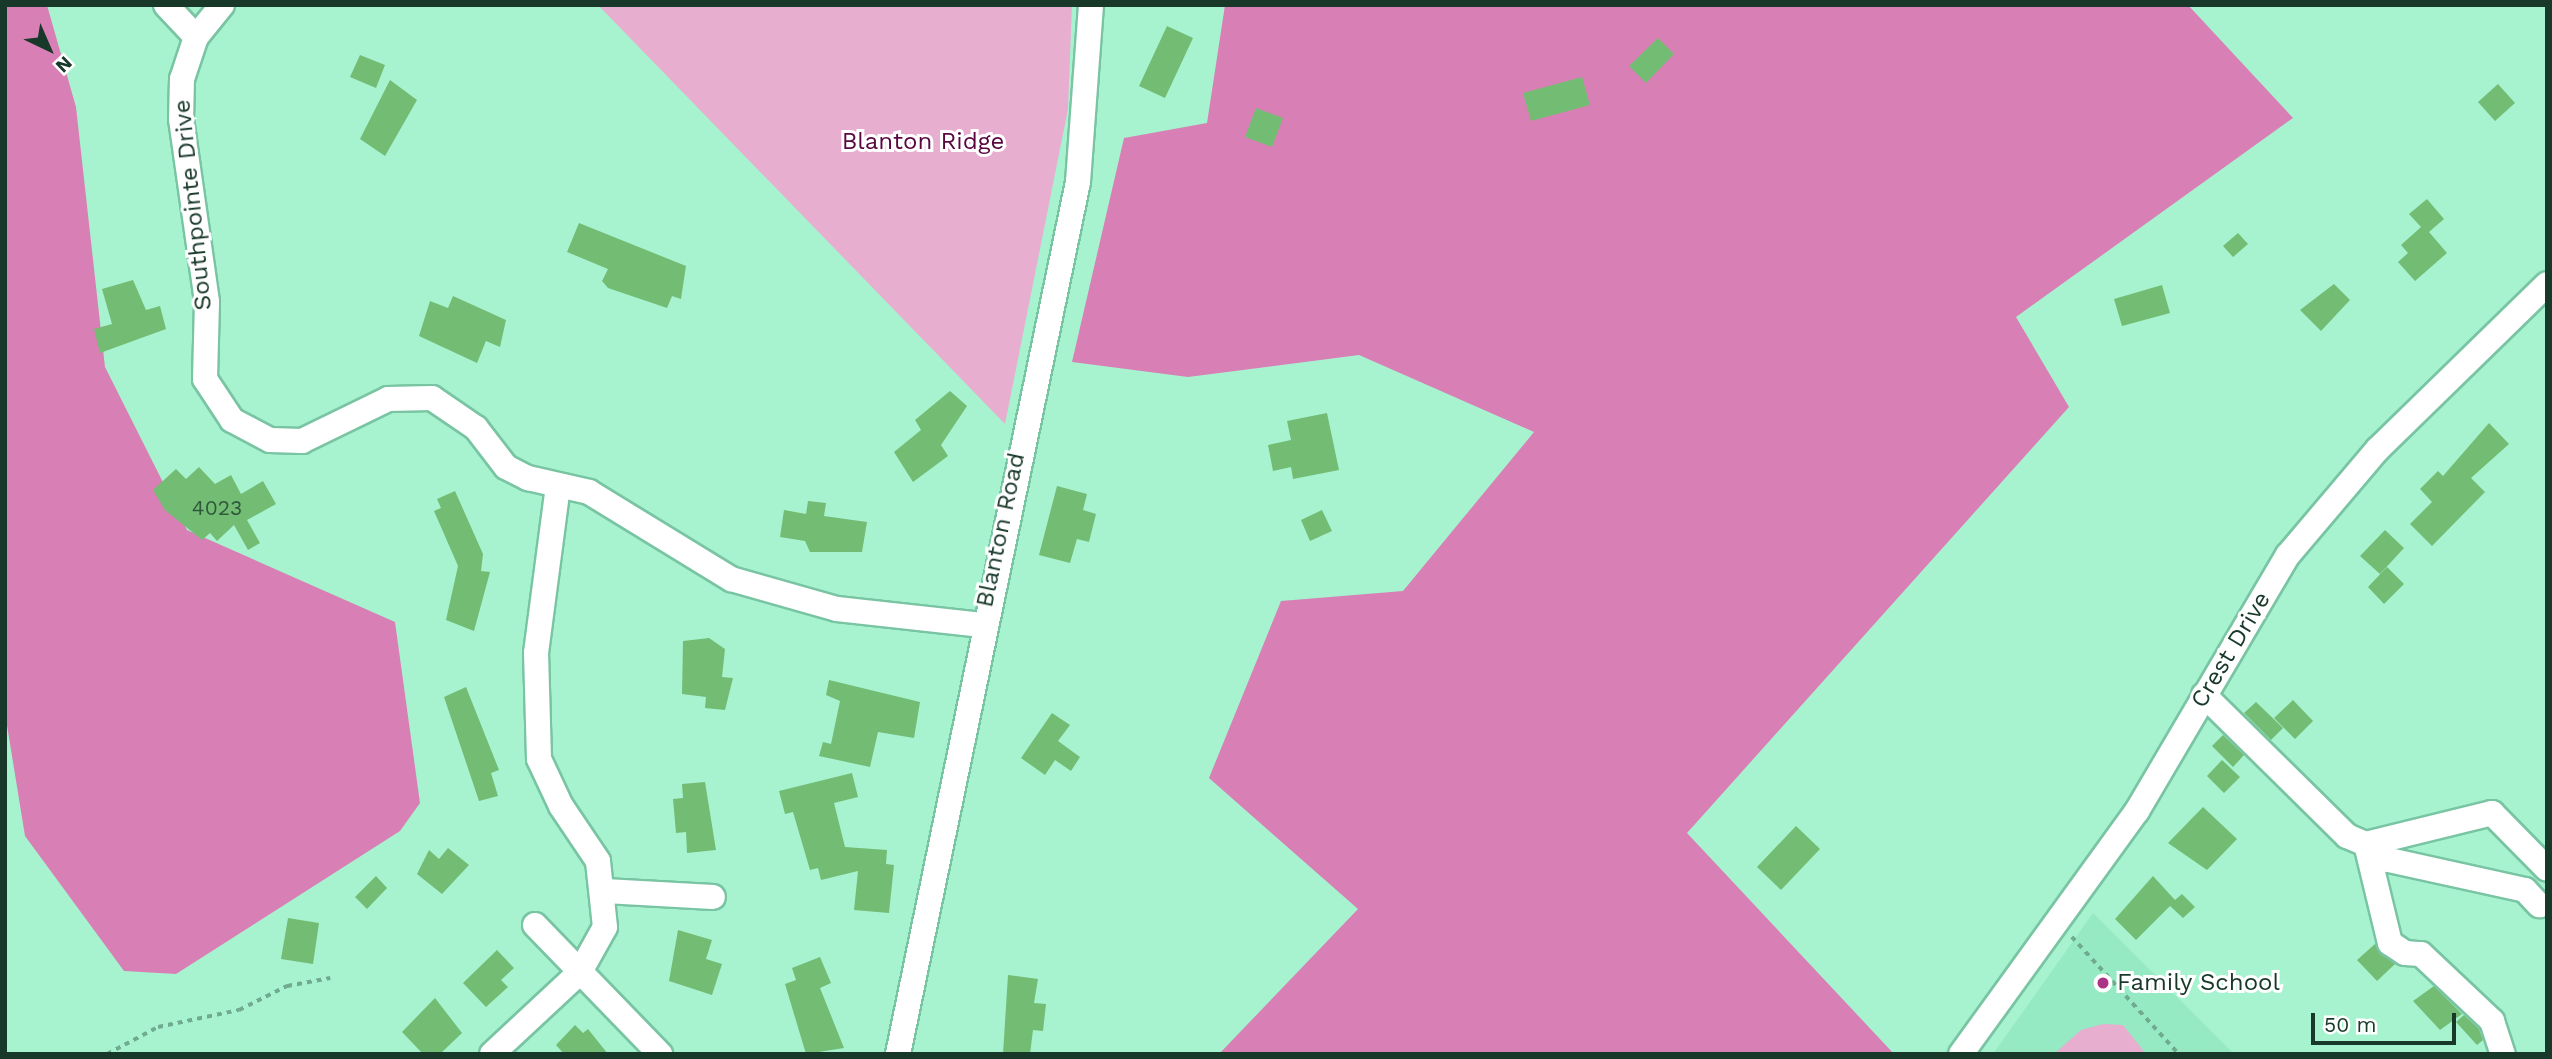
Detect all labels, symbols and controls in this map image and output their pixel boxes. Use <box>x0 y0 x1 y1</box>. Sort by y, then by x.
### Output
north arrow <box>14 14 84 84</box>
text: N <box>51 51 77 78</box>
street label: Southpointe Drive <box>168 98 218 312</box>
park label: Blanton Ridge <box>842 128 1004 156</box>
street label: Blanton Road <box>971 450 1031 610</box>
house number: 4023 <box>192 495 242 521</box>
street label: Crest Drive <box>2185 587 2277 713</box>
place label: Family School <box>2117 969 2280 997</box>
marker: Family School <box>2095 975 2111 991</box>
scale bar <box>2314 1000 2459 1044</box>
text: 50 m <box>2324 1012 2376 1037</box>

